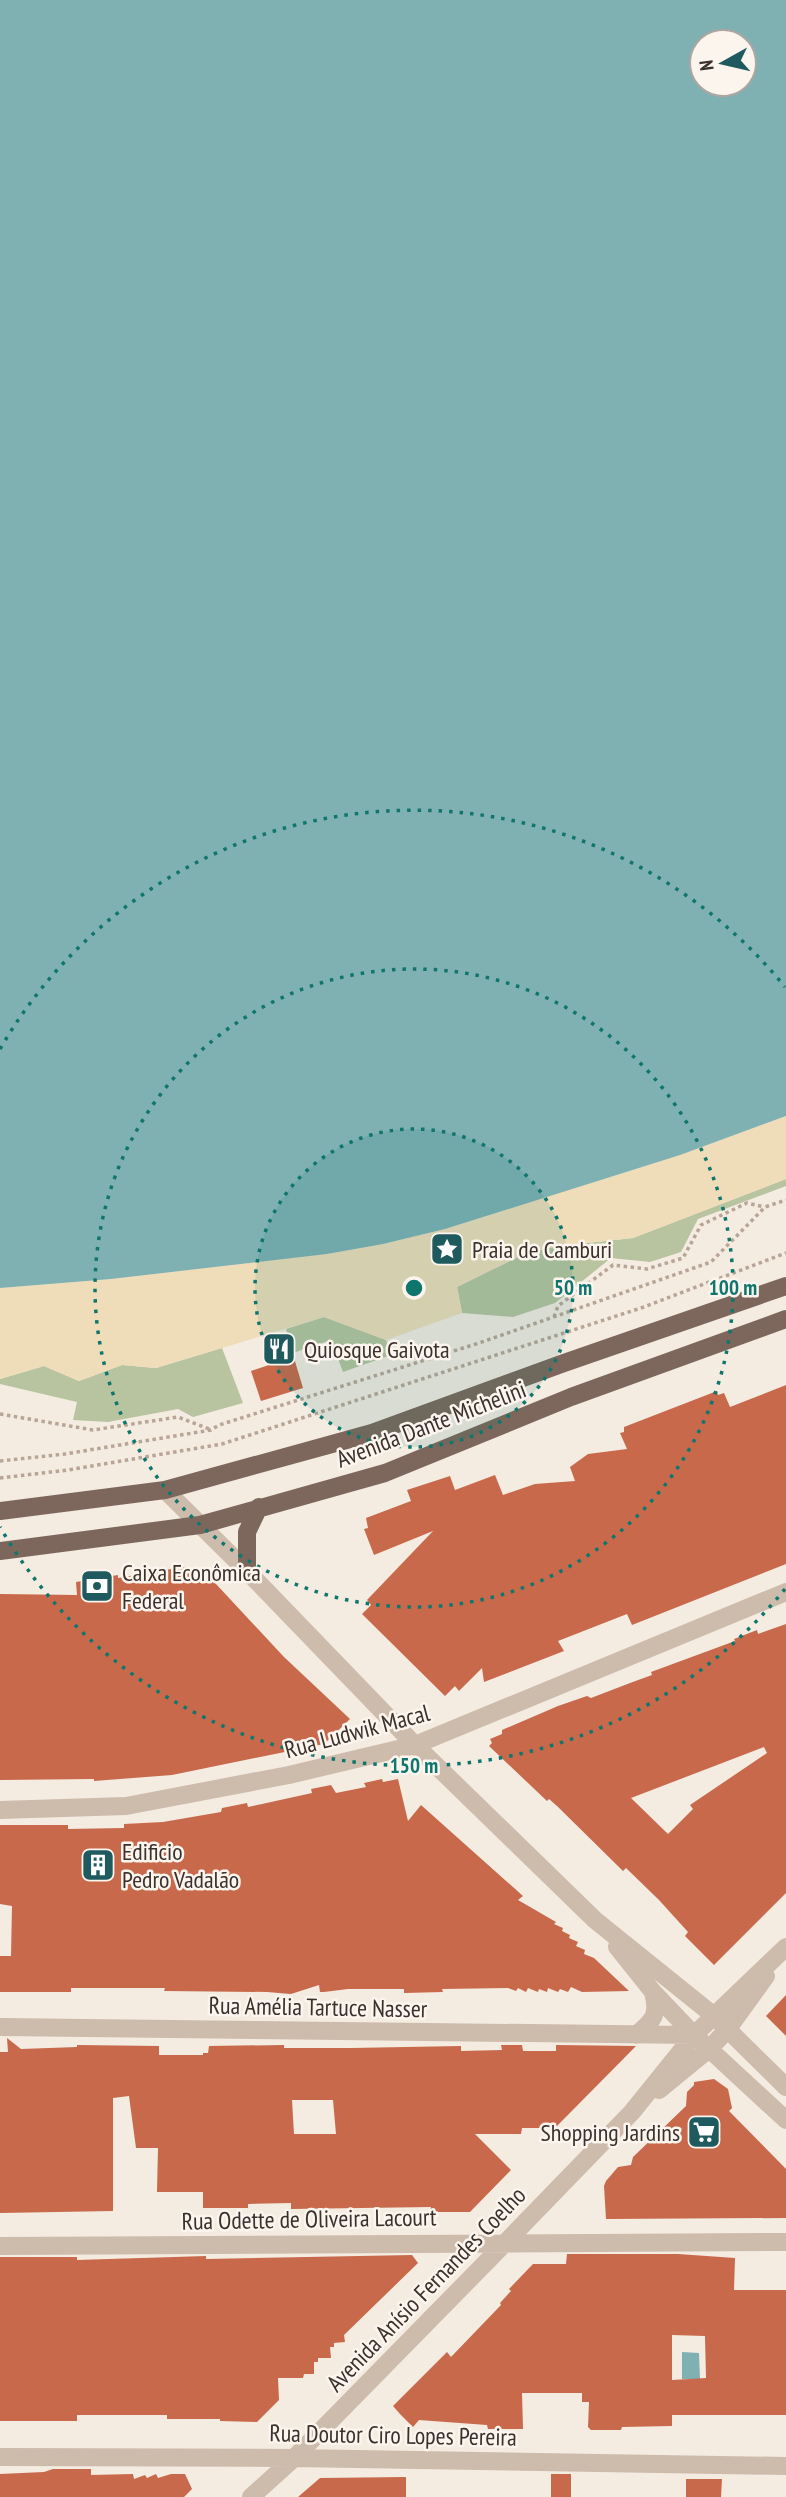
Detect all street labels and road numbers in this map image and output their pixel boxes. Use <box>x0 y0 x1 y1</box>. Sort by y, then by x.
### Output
street label: Avenida Dante Michelini <box>332 1374 530 1474</box>
street label: Rua Ludwik Macal <box>281 1697 433 1765</box>
street label: Rua Amélia Tartuce Nasser <box>208 1990 428 2024</box>
street label: Avenida Anísio Fernandes Coelho <box>320 2180 532 2398</box>
street label: Rua Odette de Oliveira Lacourt <box>181 2201 437 2237</box>
street label: Rua Doutor Ciro Lopes Pereira <box>269 2417 517 2453</box>

